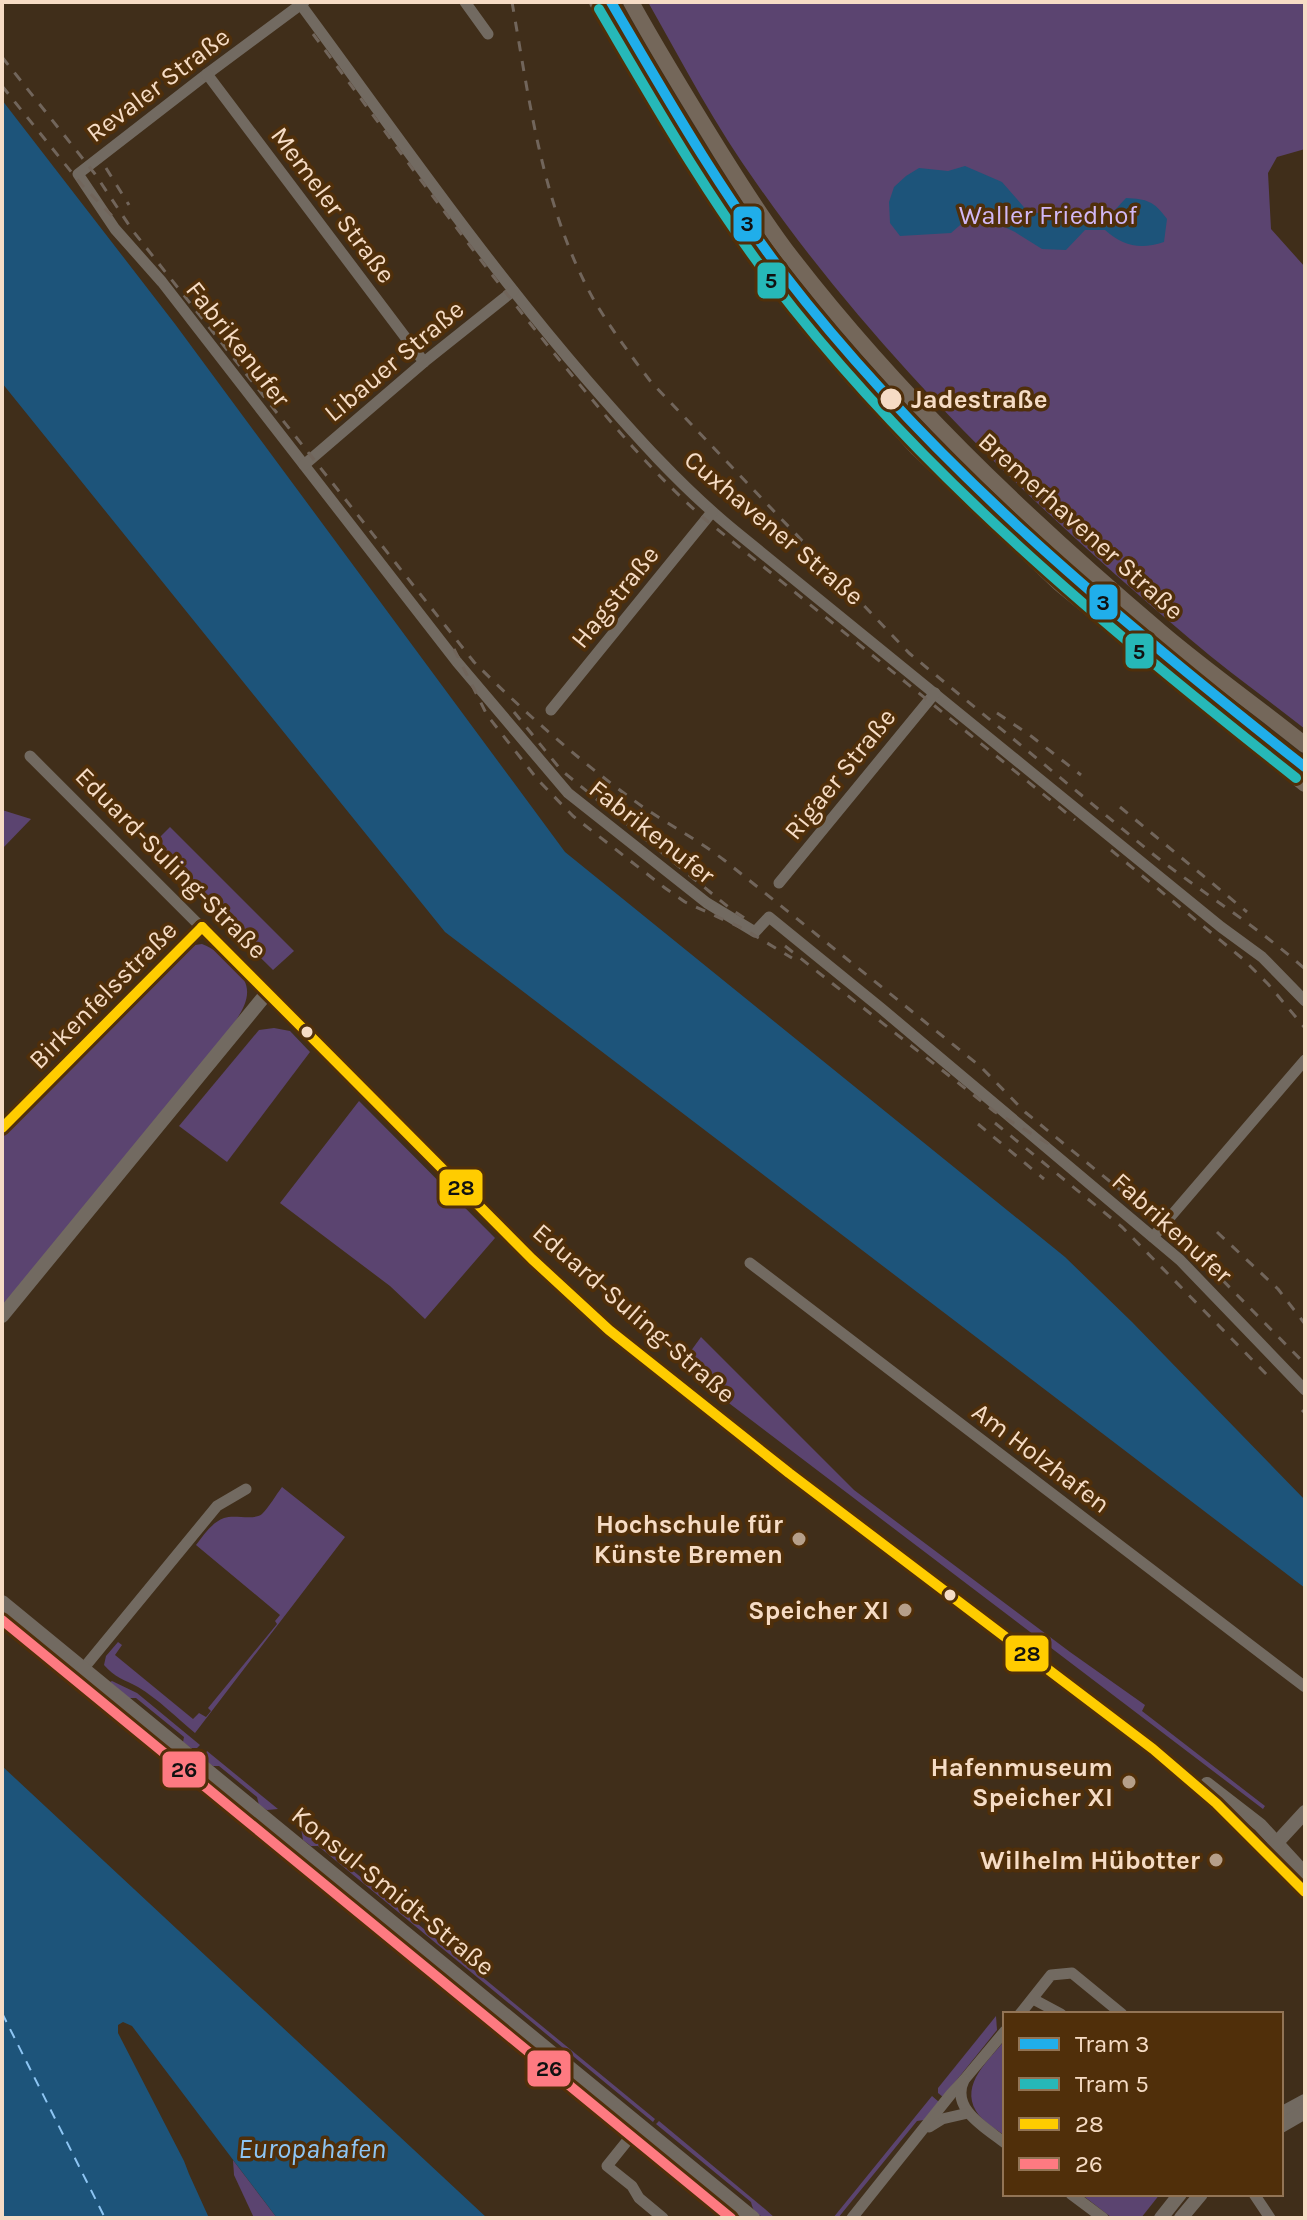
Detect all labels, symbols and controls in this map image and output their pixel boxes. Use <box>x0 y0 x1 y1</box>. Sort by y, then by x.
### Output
street label: Revaler Straße <box>80 21 236 149</box>
street label: Memeler Straße <box>264 121 402 289</box>
park label: Waller Friedhof <box>959 200 1138 231</box>
line badge: 3 <box>732 205 763 243</box>
text: 3 <box>740 211 754 237</box>
line badge: 5 <box>756 261 787 300</box>
text: 5 <box>765 268 777 294</box>
street label: Fabrikenufer <box>179 275 297 413</box>
street label: Libauer Straße <box>318 294 470 428</box>
place label: Jadestraße <box>911 384 1048 415</box>
marker: Jadestraße <box>878 386 904 412</box>
street label: Bremerhavener Straße <box>972 426 1190 626</box>
street label: Cuxhavener Straße <box>678 444 870 612</box>
street label: Hagstraße <box>564 540 666 654</box>
line badge: 3 <box>1088 583 1119 621</box>
text: 3 <box>1096 590 1110 616</box>
line badge: 5 <box>1124 632 1155 670</box>
text: 5 <box>1133 639 1145 665</box>
street label: Rigaer Straße <box>778 702 902 846</box>
street label: Eduard-Suling-Straße <box>69 761 273 965</box>
street label: Fabrikenufer <box>583 773 721 891</box>
street label: Birkenfelsstraße <box>23 915 183 1075</box>
unlabelled marker <box>299 1024 315 1040</box>
street label: Fabrikenufer <box>1106 1166 1239 1290</box>
line badge: 28 <box>438 1168 484 1207</box>
text: 28 <box>447 1175 475 1201</box>
street label: Eduard-Suling-Straße <box>526 1217 742 1409</box>
street label: Am Holzhafen <box>966 1396 1116 1520</box>
place label: Hochschule für Künste Bremen <box>594 1509 784 1570</box>
marker: Hochschule für Künste Bremen <box>790 1530 808 1548</box>
unlabelled marker <box>942 1587 958 1603</box>
place label: Speicher XI <box>748 1595 889 1626</box>
marker: Speicher XI <box>896 1601 914 1619</box>
line badge: 28 <box>1004 1634 1050 1673</box>
text: 28 <box>1013 1641 1041 1667</box>
line badge: 26 <box>161 1750 207 1789</box>
place label: Hafenmuseum Speicher XI <box>930 1752 1113 1813</box>
text: 26 <box>171 1757 197 1783</box>
marker: Hafenmuseum Speicher XI <box>1120 1773 1138 1791</box>
street label: Konsul-Smidt-Straße <box>285 1800 501 1982</box>
place label: Wilhelm Hübotter <box>980 1845 1201 1876</box>
marker: Wilhelm Hübotter <box>1207 1851 1225 1869</box>
legend <box>1003 2012 1283 2196</box>
text: Tram 3 <box>1075 2030 1149 2058</box>
line badge: 26 <box>526 2049 572 2088</box>
text: 26 <box>536 2056 562 2082</box>
text: Tram 5 <box>1075 2070 1149 2098</box>
text: 28 <box>1075 2110 1104 2138</box>
water label: Europahafen <box>238 2132 386 2165</box>
text: 26 <box>1075 2150 1103 2178</box>

